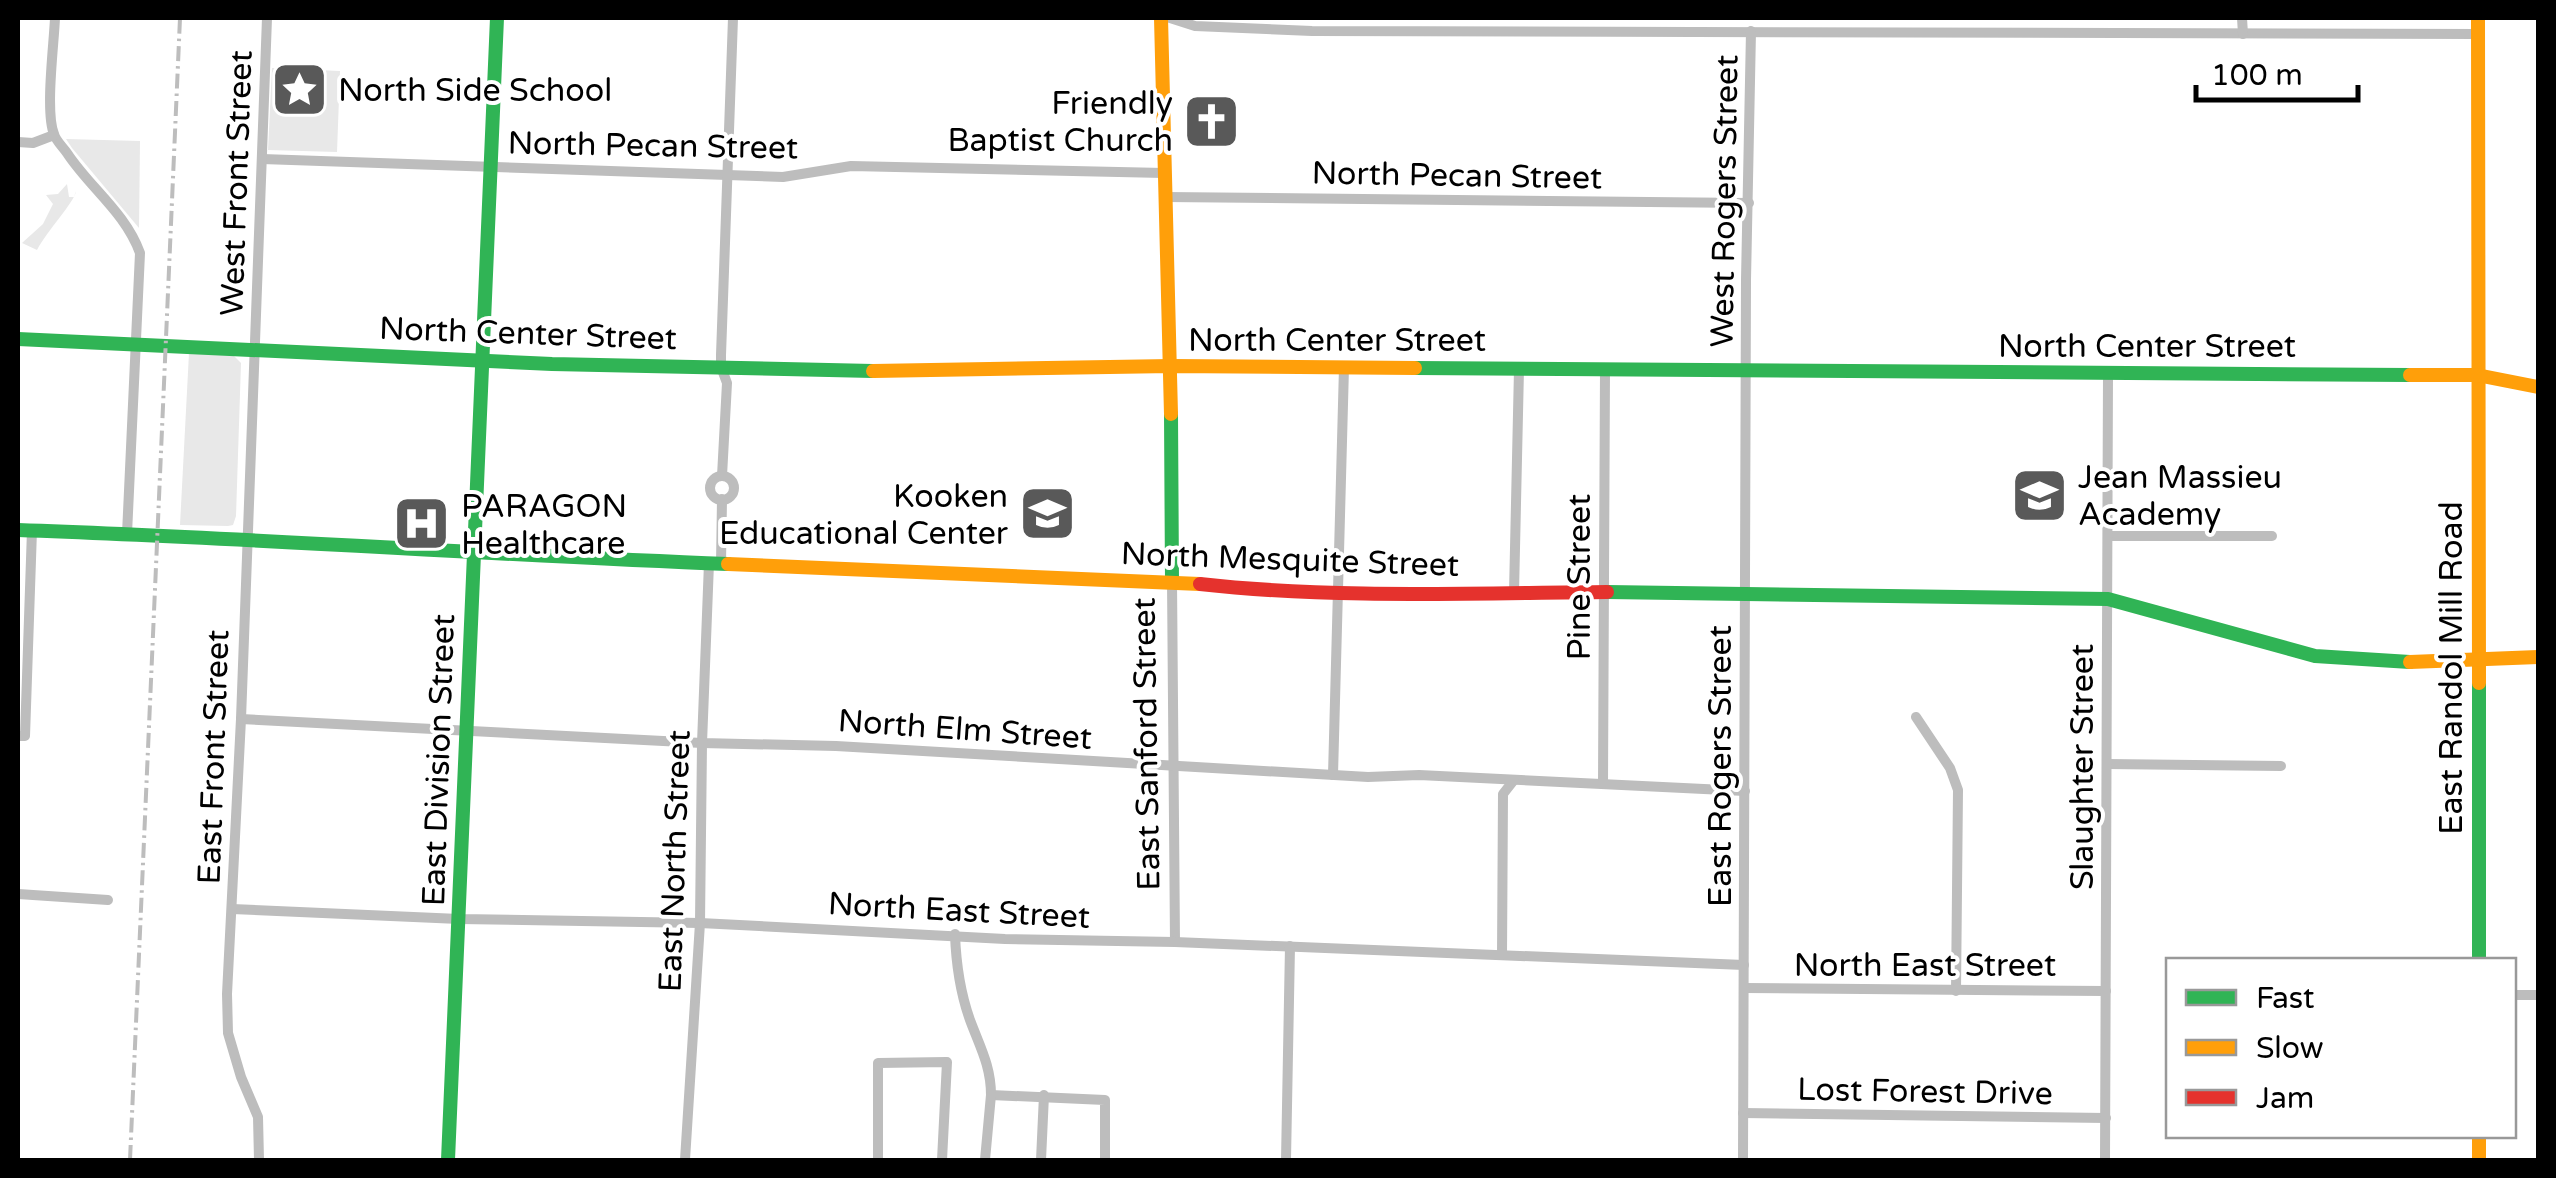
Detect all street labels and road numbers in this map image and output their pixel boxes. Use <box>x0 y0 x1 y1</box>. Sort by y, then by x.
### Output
street label: West Front Street <box>213 50 261 316</box>
street label: West Rogers Street <box>1703 54 1747 348</box>
street label: North Pecan Street <box>507 124 799 168</box>
street label: North Pecan Street <box>1311 154 1603 198</box>
street label: North Center Street <box>378 310 678 358</box>
street label: North Center Street <box>1188 322 1486 360</box>
street label: North Center Street <box>1998 328 2296 366</box>
street label: Pine Street <box>1561 494 1599 660</box>
street label: East Randol Mill Road <box>2433 501 2471 835</box>
street label: North Mesquite Street <box>1120 535 1460 585</box>
street label: East Sanford Street <box>1125 597 1169 891</box>
street label: East Division Street <box>415 613 463 907</box>
street label: East Rogers Street <box>1702 625 1740 907</box>
street label: East Front Street <box>191 629 237 885</box>
street label: Slaughter Street <box>2064 644 2102 890</box>
street label: North Elm Street <box>837 702 1093 758</box>
street label: East North Street <box>651 729 699 993</box>
street label: North East Street <box>827 885 1091 937</box>
street label: North East Street <box>1794 947 2056 985</box>
street label: Lost Forest Drive <box>1797 1071 2053 1113</box>

